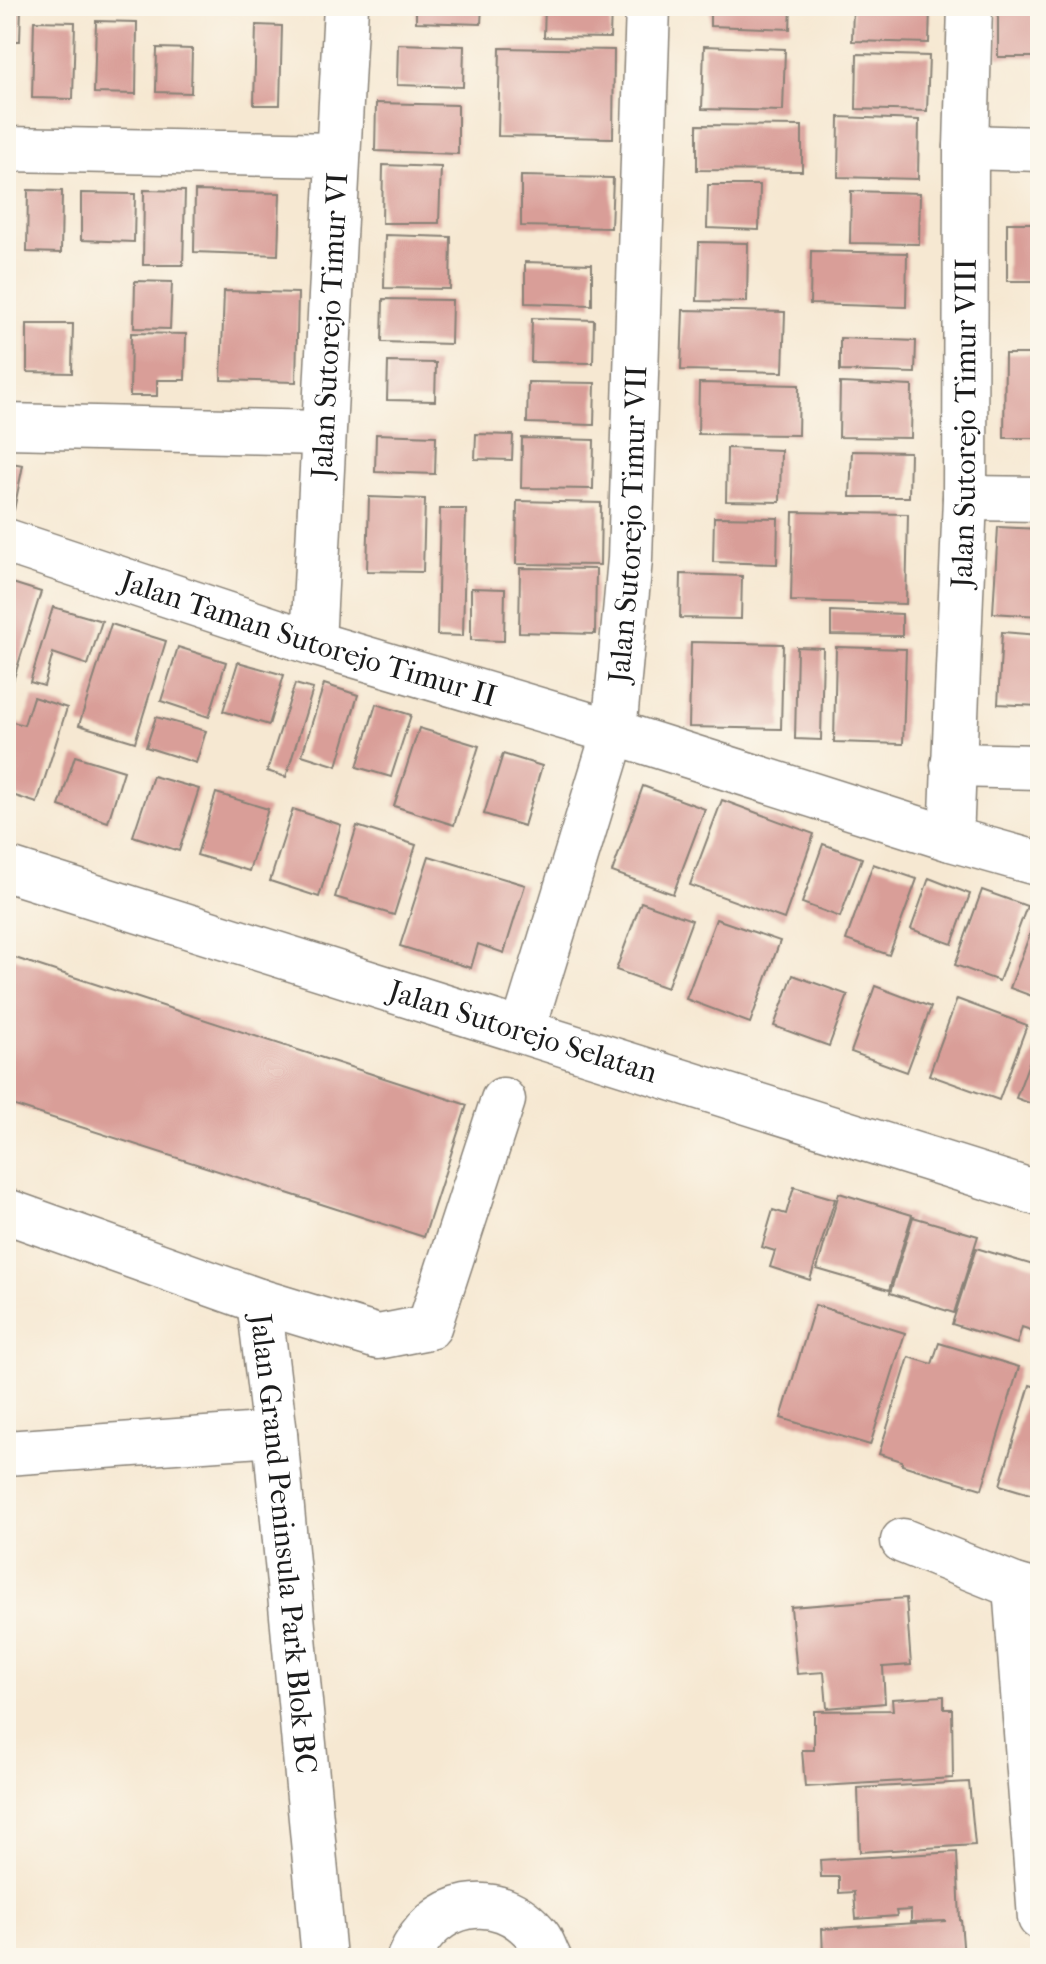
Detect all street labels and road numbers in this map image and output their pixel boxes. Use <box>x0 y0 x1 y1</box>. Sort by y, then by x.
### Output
street label: Jalan Sutorejo Timur VI <box>304 172 355 481</box>
street label: Jalan Sutorejo Timur VIII <box>944 259 984 591</box>
street label: Jalan Sutorejo Timur VII <box>601 365 654 686</box>
street label: Jalan Taman Sutorejo Timur II <box>114 563 501 714</box>
street label: Jalan Sutorejo Selatan <box>382 973 662 1091</box>
street label: Jalan Grand Peninsula Park Blok BC <box>242 1310 324 1775</box>

